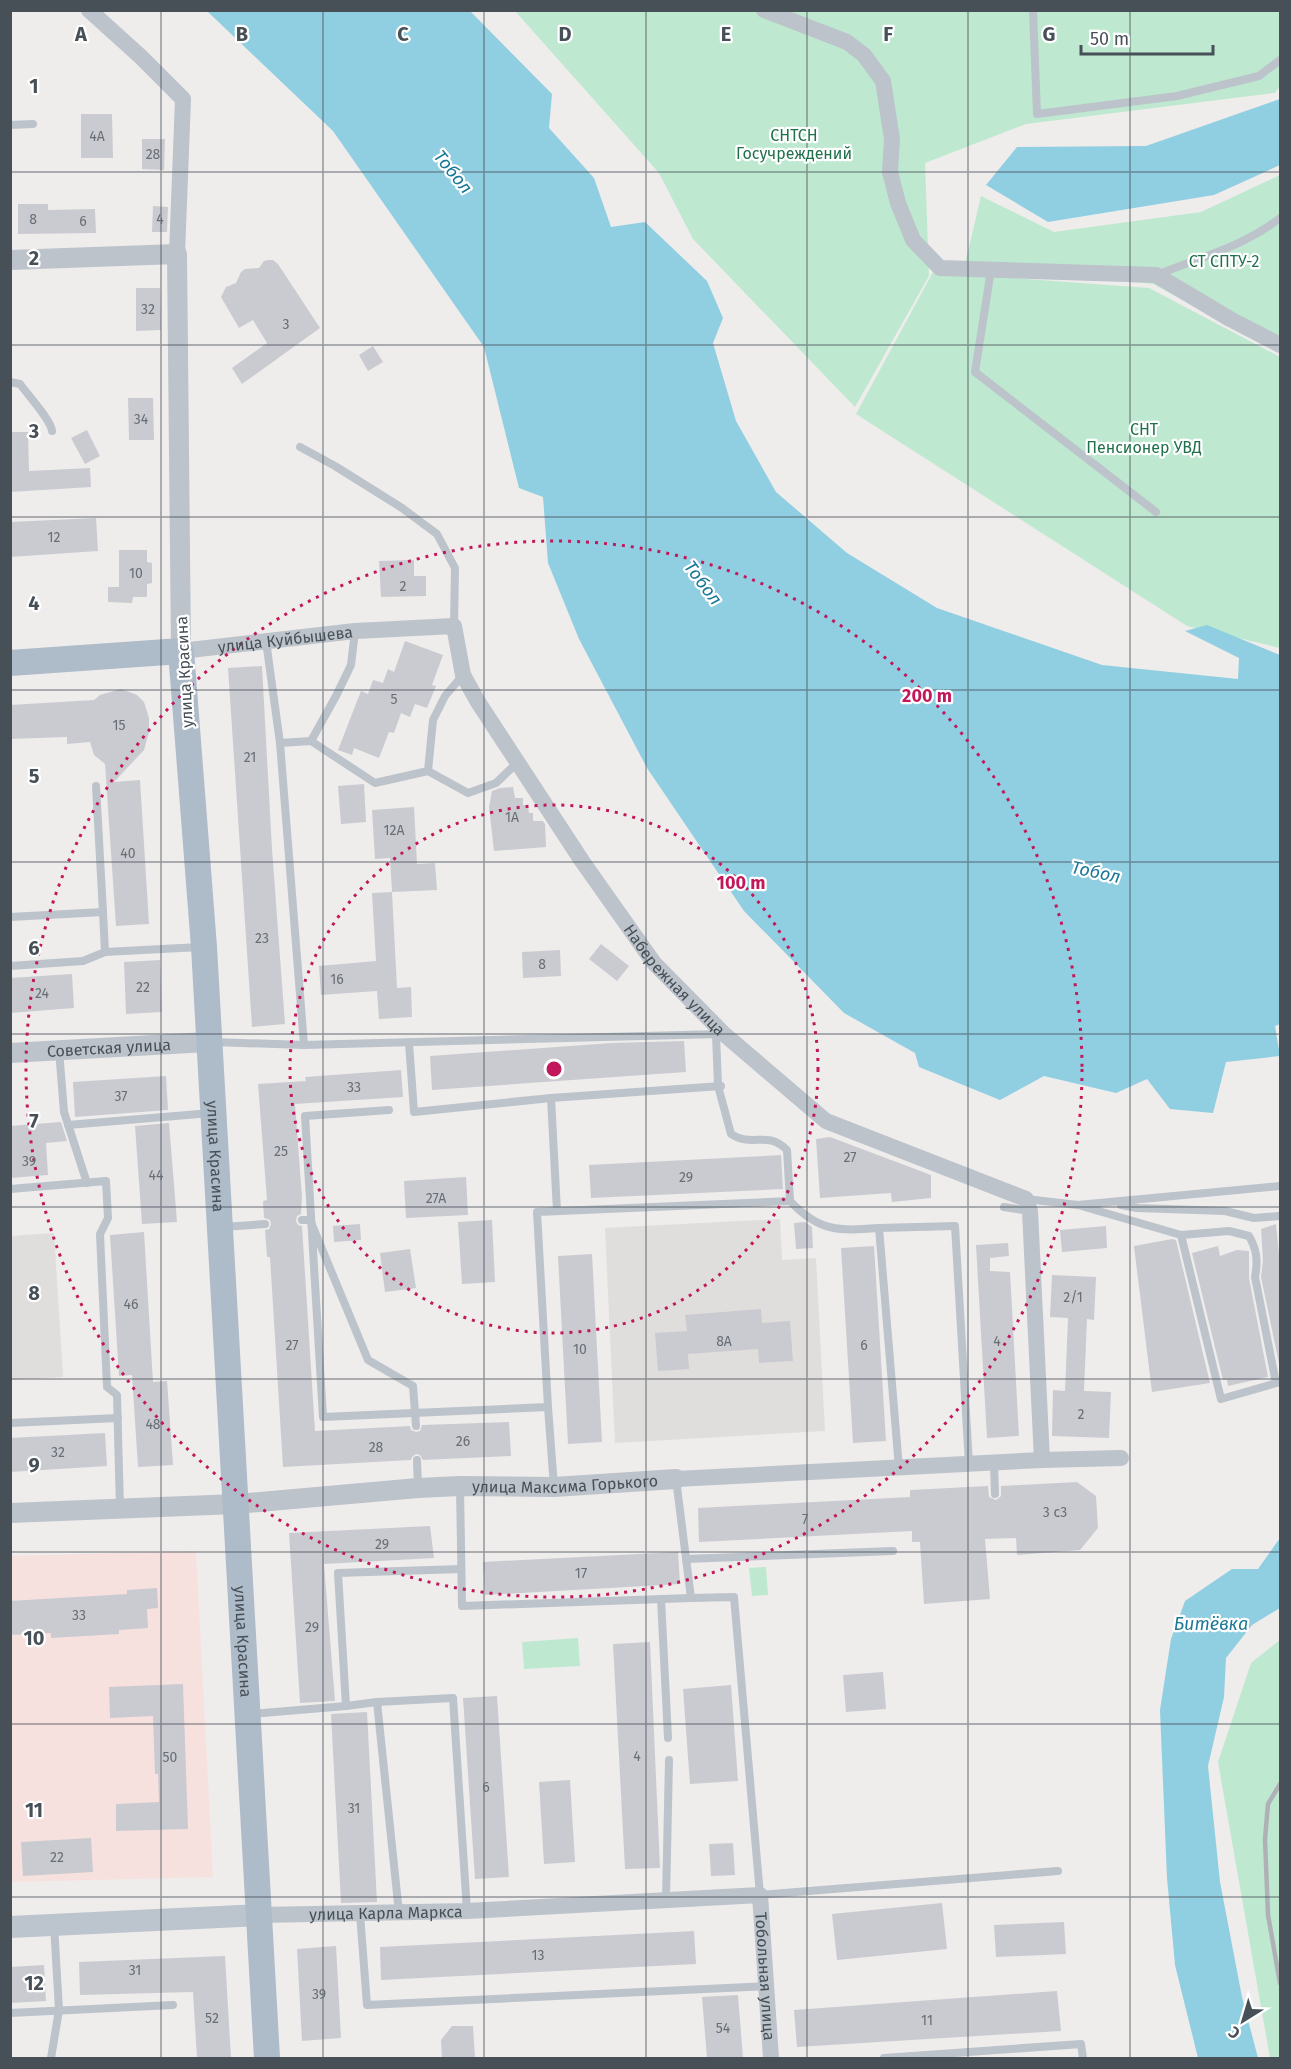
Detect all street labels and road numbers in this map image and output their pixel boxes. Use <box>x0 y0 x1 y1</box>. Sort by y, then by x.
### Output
street label: улица Красина <box>172 616 197 728</box>
street label: улица Куйбышева <box>217 622 354 657</box>
street label: Набережная улица <box>620 921 729 1040</box>
street label: Советская улица <box>46 1035 171 1061</box>
street label: улица Красина <box>203 1100 228 1213</box>
street label: улица Максима Горького <box>472 1471 659 1497</box>
street label: улица Красина <box>230 1585 256 1698</box>
street label: улица Карла Маркса <box>309 1902 463 1924</box>
street label: Тобольная улица <box>751 1912 779 2041</box>

